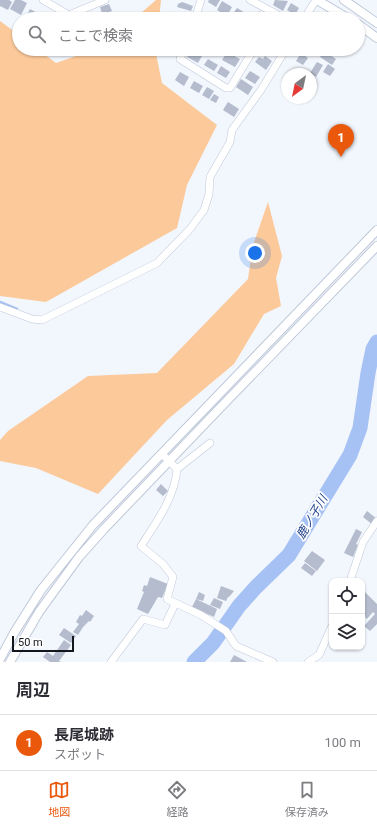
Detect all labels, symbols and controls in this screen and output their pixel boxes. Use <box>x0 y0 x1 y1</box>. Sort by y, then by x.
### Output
search box <box>12 12 365 56</box>
icon: search <box>26 23 48 45</box>
text: ここで検索 <box>58 27 133 45</box>
north arrow <box>281 68 317 104</box>
pin: 1 <box>328 124 354 157</box>
your location <box>245 243 265 263</box>
water label: 鹿ノ子川 <box>294 491 331 541</box>
map controls <box>329 578 365 650</box>
button: locate <box>329 578 365 614</box>
button: layers <box>329 614 365 650</box>
scale bar <box>12 634 74 653</box>
text: 50 m <box>18 636 43 649</box>
text: 周辺 <box>16 680 50 700</box>
text: 長尾城跡 <box>54 726 114 744</box>
text: 1 <box>25 735 33 750</box>
text: 100 m <box>324 735 361 750</box>
text: スポット <box>54 747 106 762</box>
tab: 地図 <box>48 779 70 819</box>
tab: 経路 <box>166 779 188 819</box>
tab: 保存済み <box>285 779 329 819</box>

